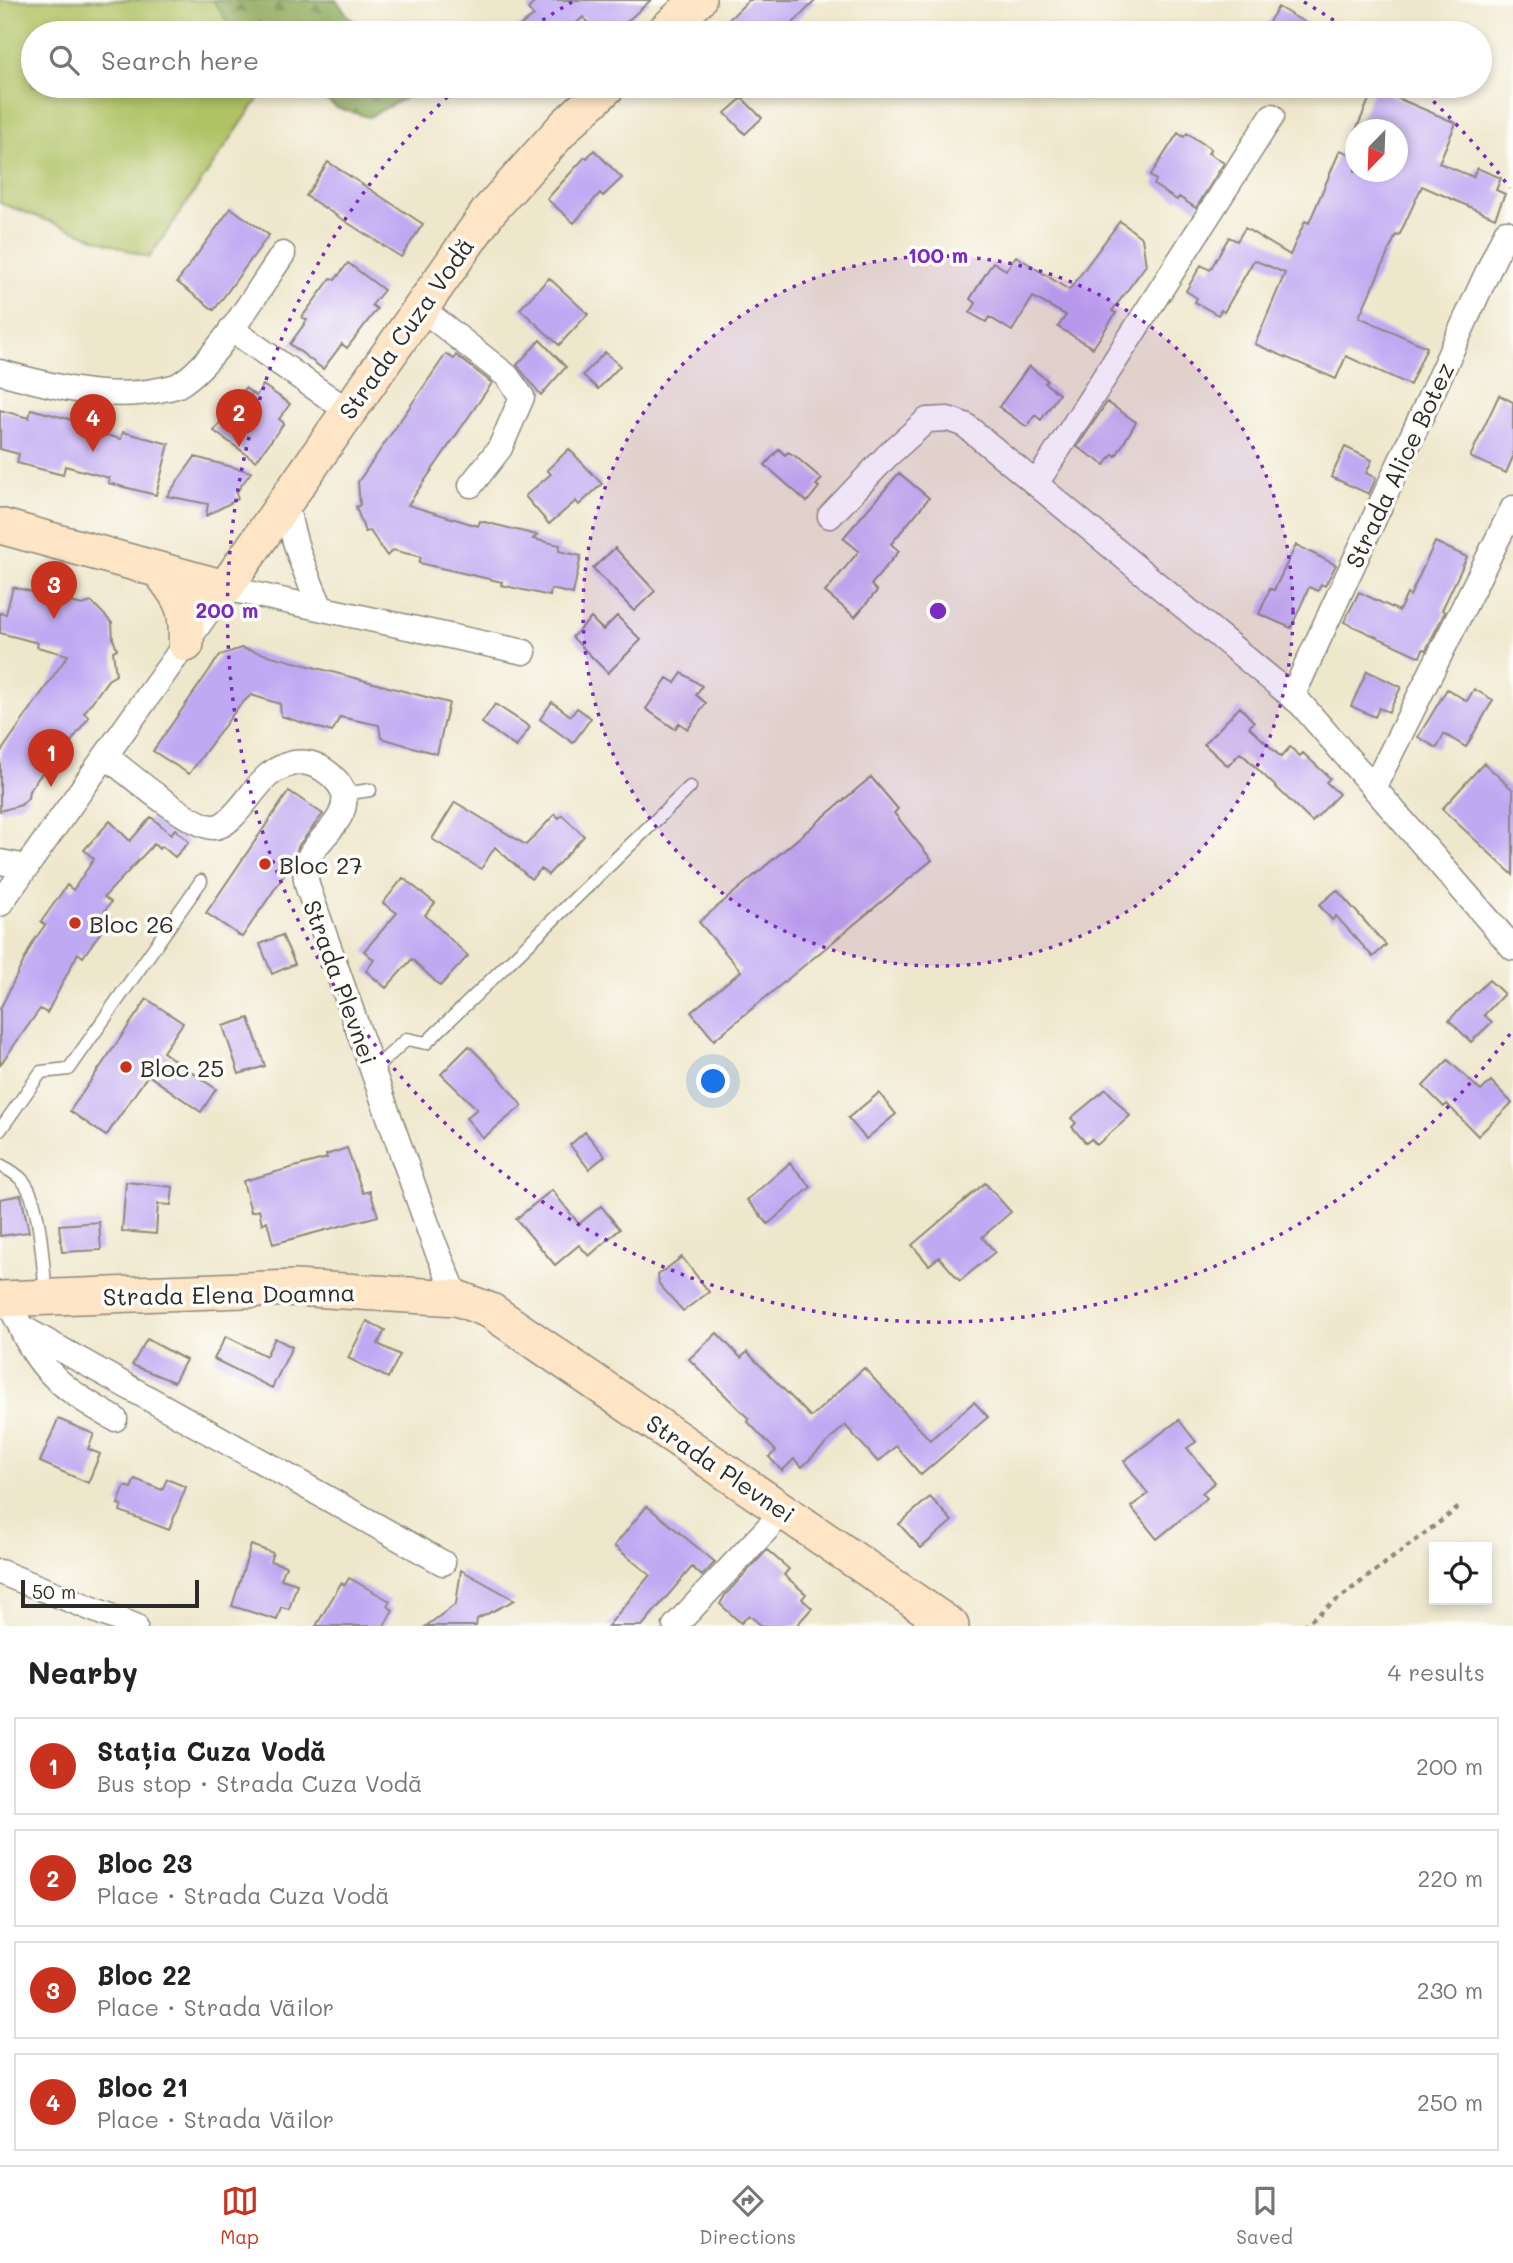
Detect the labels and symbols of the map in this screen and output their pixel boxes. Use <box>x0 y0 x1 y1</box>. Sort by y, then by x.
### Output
north arrow <box>1345 119 1408 182</box>
street label: Strada Cuza Vodă <box>332 231 480 425</box>
text: 100 m <box>908 241 968 268</box>
street label: Strada Alice Botez <box>1338 357 1460 573</box>
pin: 2 <box>216 389 262 447</box>
pin: 4 <box>70 394 116 452</box>
pin: 3 <box>31 561 77 619</box>
text: 200 m <box>196 596 258 623</box>
centre of rings <box>926 599 950 623</box>
pin: 1 <box>28 729 74 787</box>
place label: Bloc 27 <box>279 849 363 880</box>
marker: Bloc 27 <box>257 856 273 872</box>
street label: Strada Plevnei <box>297 896 385 1068</box>
place label: Bloc 26 <box>89 908 174 939</box>
marker: Bloc 26 <box>67 915 83 931</box>
place label: Bloc 25 <box>140 1052 224 1083</box>
marker: Bloc 25 <box>118 1059 134 1075</box>
your location <box>696 1064 730 1098</box>
street label: Strada Elena Doamna <box>102 1276 356 1312</box>
street label: Strada Plevnei <box>641 1407 801 1529</box>
scale bar <box>21 1577 200 1609</box>

